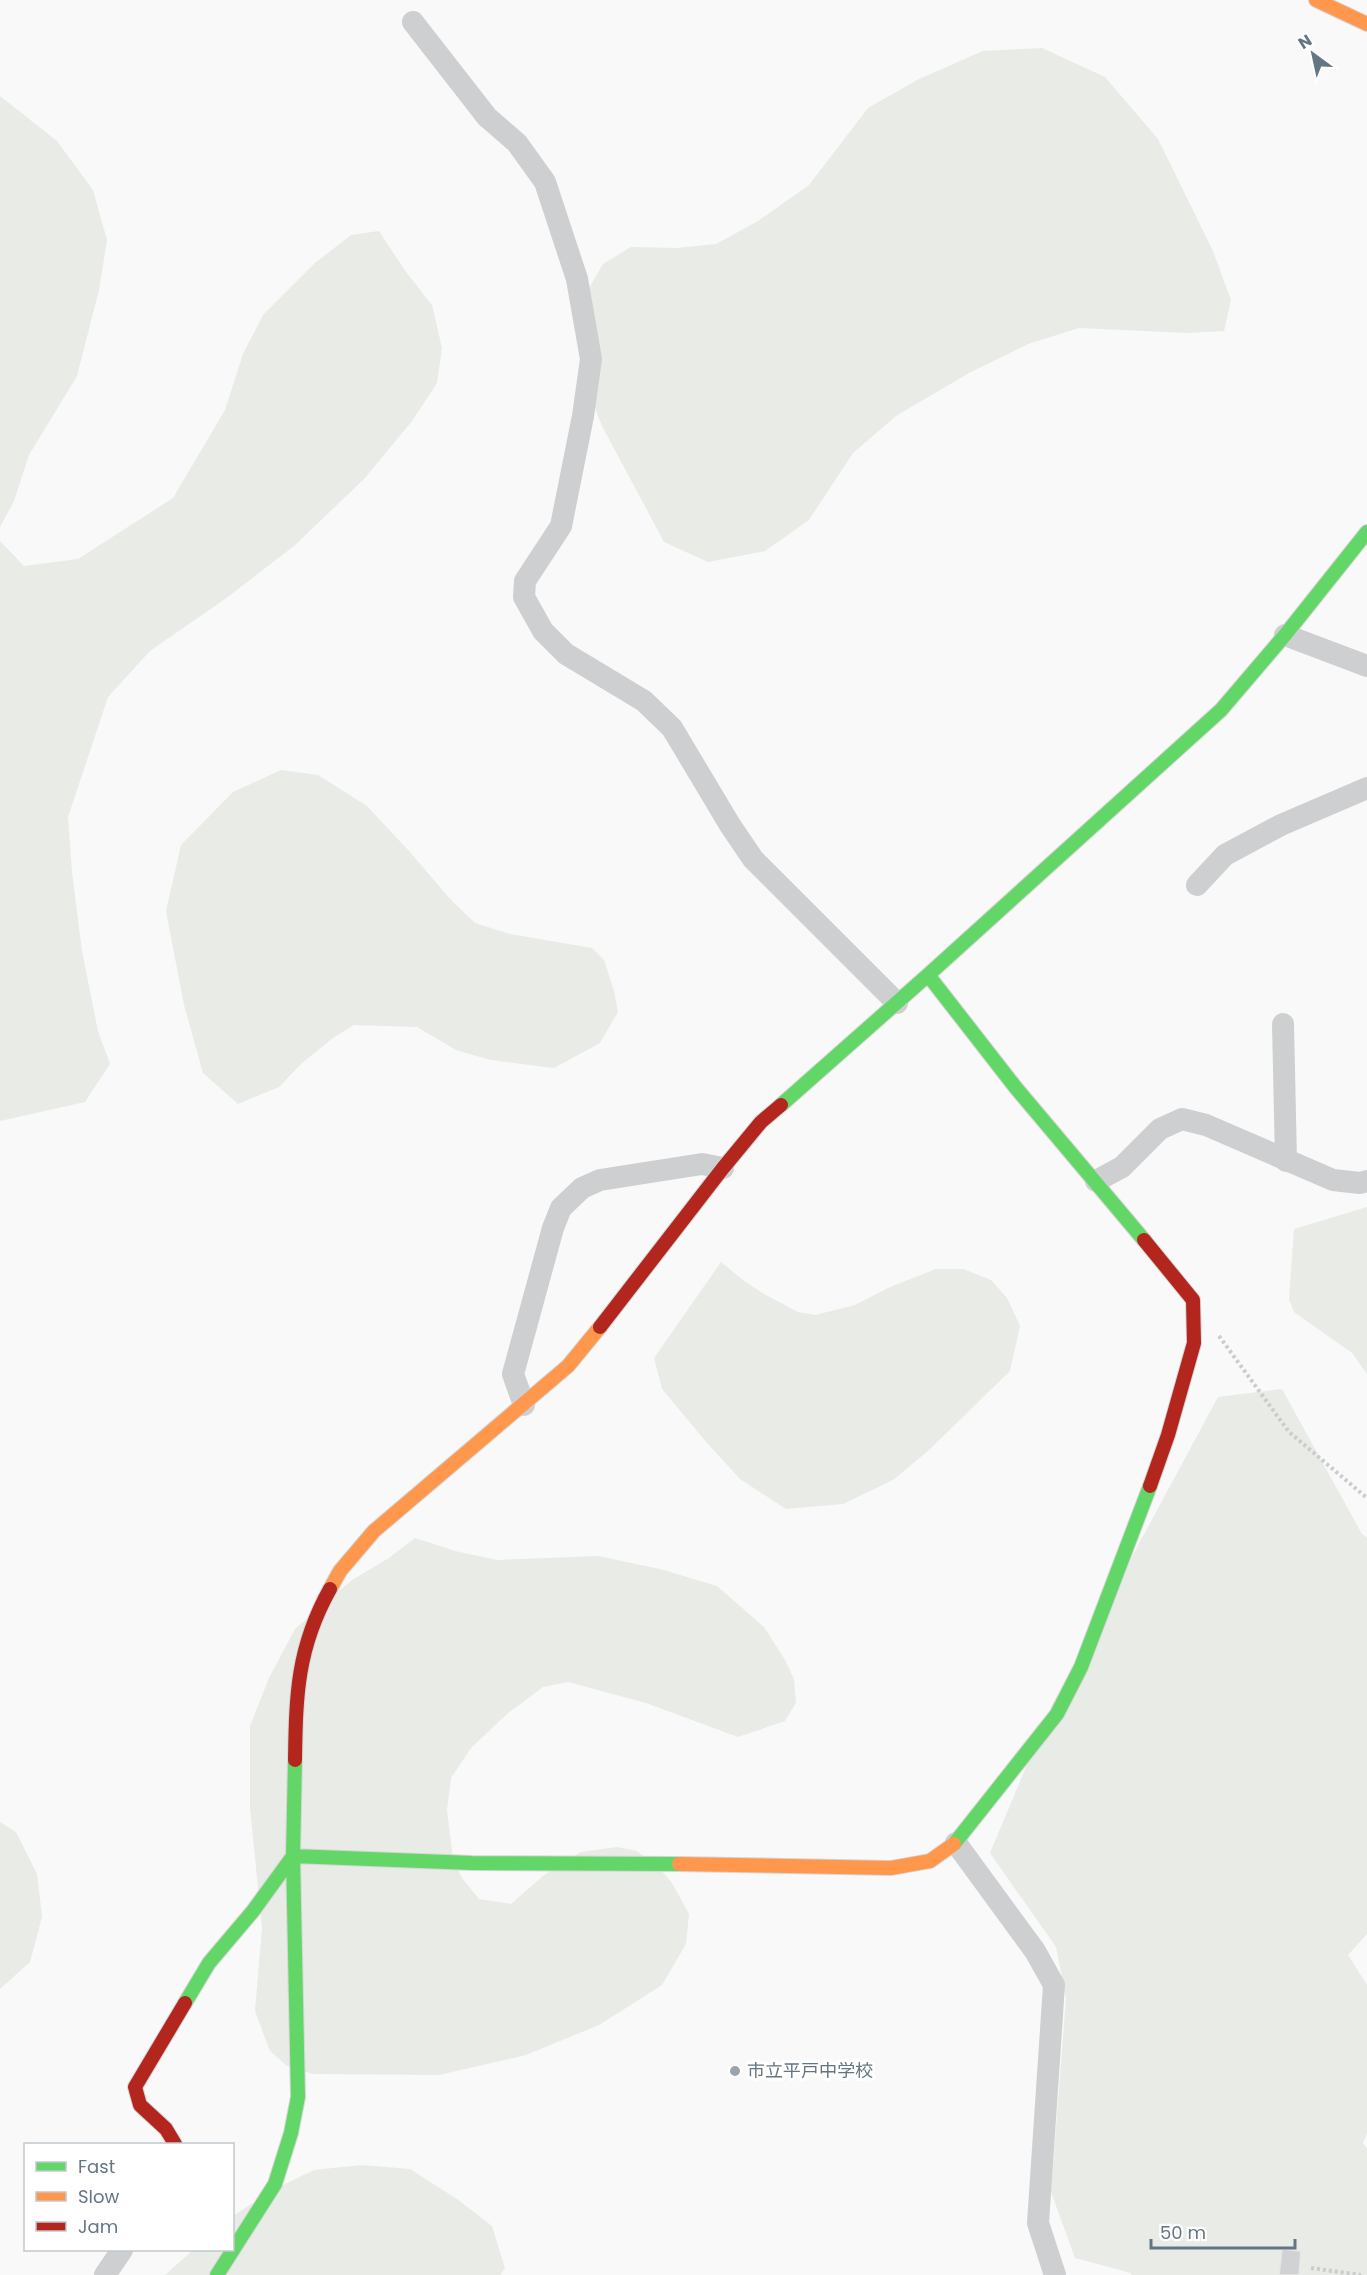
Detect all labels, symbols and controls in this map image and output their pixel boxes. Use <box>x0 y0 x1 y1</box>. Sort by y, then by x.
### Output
north arrow <box>1283 24 1343 84</box>
text: N <box>1294 29 1316 55</box>
place label: 市立平戸中学校 <box>747 2058 873 2083</box>
marker: 市立平戸中学校 <box>728 2064 742 2078</box>
legend <box>24 2143 234 2251</box>
text: Fast <box>78 2154 115 2179</box>
text: Slow <box>78 2184 120 2209</box>
scale bar <box>1151 2212 1295 2250</box>
text: Jam <box>78 2214 118 2239</box>
text: 50 m <box>1160 2220 1206 2245</box>

